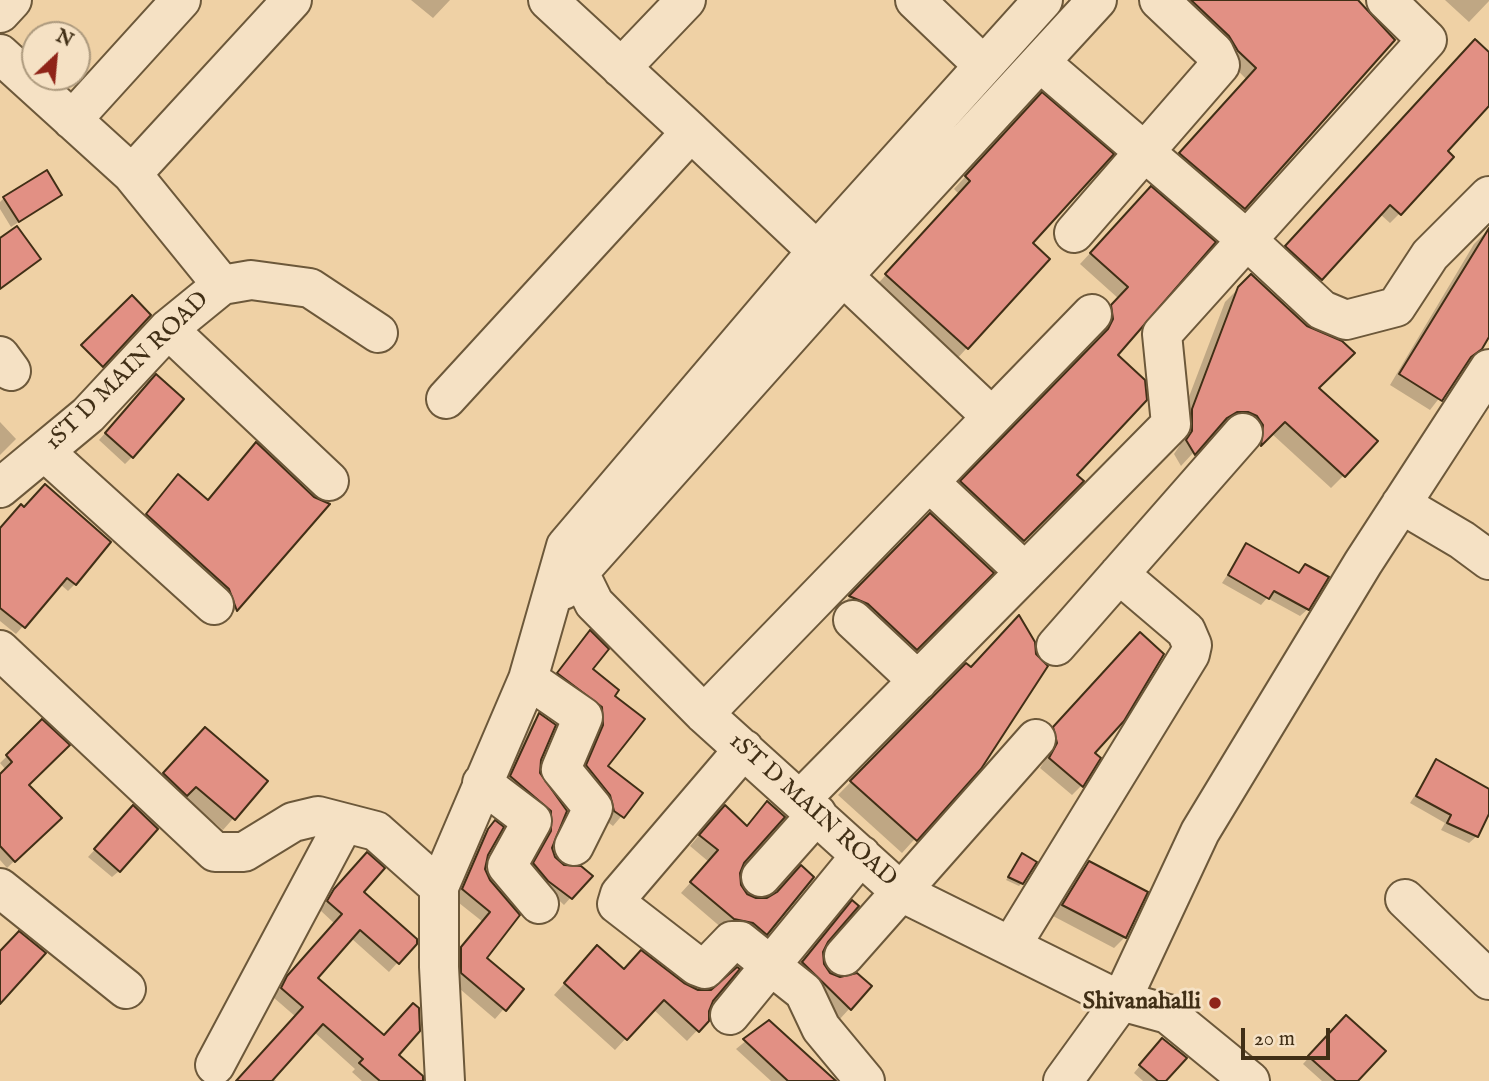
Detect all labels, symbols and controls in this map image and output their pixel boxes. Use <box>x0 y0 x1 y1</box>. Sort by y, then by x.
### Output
north arrow <box>21 21 91 91</box>
text: N <box>52 25 77 53</box>
street label: 1ST D MAIN ROAD <box>40 287 216 457</box>
street label: 1ST D MAIN ROAD <box>722 728 902 894</box>
place label: Shivanahalli <box>1083 989 1201 1017</box>
marker: Shivanahalli <box>1207 995 1223 1011</box>
scale bar <box>1244 1014 1333 1058</box>
text: 20 m <box>1254 1026 1295 1053</box>

